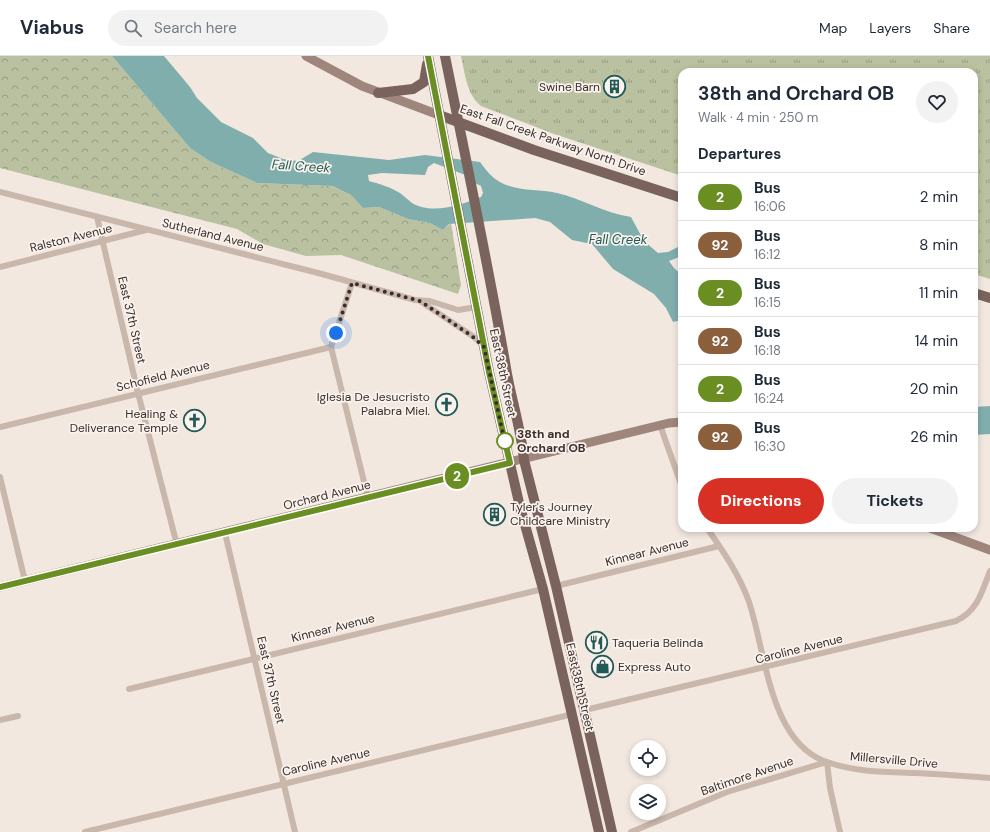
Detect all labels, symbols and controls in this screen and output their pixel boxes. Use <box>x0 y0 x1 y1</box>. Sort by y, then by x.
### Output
search box <box>108 10 388 46</box>
text: Viabus <box>20 15 84 40</box>
icon: search <box>122 17 144 39</box>
text: Search here <box>154 18 237 38</box>
text: Map <box>819 19 847 37</box>
text: Layers <box>869 19 911 37</box>
text: Share <box>933 19 970 37</box>
building icon: Swine Barn <box>602 74 628 100</box>
place label: Swine Barn <box>539 79 600 95</box>
text: 38th and Orchard OB <box>698 81 894 106</box>
button: heart <box>916 81 958 123</box>
street label: East Fall Creek Parkway North Drive <box>458 101 648 179</box>
text: Walk · 4 min · 250 m <box>698 109 818 126</box>
text: Departures <box>698 144 781 164</box>
water label: Fall Creek <box>271 155 331 177</box>
text: Bus <box>754 178 781 198</box>
text: 2 min <box>920 187 958 207</box>
text: 2 <box>716 188 724 206</box>
text: 16:06 <box>754 198 786 215</box>
street label: Sutherland Avenue <box>160 215 266 255</box>
street label: Ralston Avenue <box>28 220 114 256</box>
text: Bus <box>754 226 781 246</box>
water label: Fall Creek <box>589 231 648 248</box>
text: 8 min <box>919 235 958 255</box>
text: 92 <box>712 236 728 254</box>
text: 16:12 <box>754 246 780 263</box>
text: Bus <box>754 274 781 294</box>
street label: East 37th Street <box>114 275 150 365</box>
text: 11 min <box>919 283 958 303</box>
text: 2 <box>716 284 724 302</box>
text: 16:15 <box>754 294 781 311</box>
text: Bus <box>754 322 781 342</box>
your location <box>326 323 346 343</box>
street label: East 38th Street <box>486 327 520 419</box>
text: 14 min <box>915 331 958 351</box>
text: 92 <box>712 332 728 350</box>
text: 16:18 <box>754 342 781 359</box>
street label: Schofield Avenue <box>115 357 211 395</box>
text: Bus <box>754 370 781 390</box>
text: 20 min <box>910 379 958 399</box>
text: 2 <box>716 380 724 398</box>
place label: Iglesia De Jesucristo Palabra Miel. <box>317 389 430 419</box>
text: 16:24 <box>754 390 784 407</box>
church icon: Iglesia De Jesucristo Palabra Miel. <box>433 391 459 417</box>
place label: Healing & Deliverance Temple <box>70 406 178 436</box>
church icon: Healing & Deliverance Temple <box>181 408 207 434</box>
text: Bus <box>754 418 781 438</box>
place label: 38th and Orchard OB <box>517 426 586 456</box>
text: 26 min <box>910 427 958 447</box>
text: 92 <box>712 428 728 446</box>
marker: 38th and Orchard OB <box>496 432 514 450</box>
text: 16:30 <box>754 438 785 455</box>
line badge: 2 <box>444 463 470 489</box>
text: 2 <box>453 467 461 485</box>
street label: Orchard Avenue <box>282 476 373 514</box>
button: Directions <box>698 478 824 524</box>
button: Tickets <box>832 478 958 524</box>
place label: Tyler's Journey Childcare Ministry <box>510 499 611 529</box>
building icon: Tyler's Journey Childcare Ministry <box>481 501 507 527</box>
street label: Kinnear Avenue <box>604 534 691 570</box>
street label: Kinnear Avenue <box>290 610 377 646</box>
restaurant icon: Taqueria Belinda <box>583 630 609 656</box>
street label: Caroline Avenue <box>754 630 845 668</box>
street label: East 37th Street <box>253 635 289 725</box>
place label: Taqueria Belinda <box>612 635 703 651</box>
street label: East 38th Street <box>562 641 598 733</box>
shop icon: Express Auto <box>590 654 616 680</box>
place label: Express Auto <box>618 659 691 675</box>
map controls <box>630 740 666 820</box>
button: locate <box>630 740 666 776</box>
street label: Caroline Avenue <box>280 744 372 780</box>
street label: Millersville Drive <box>849 748 939 772</box>
street label: Baltimore Avenue <box>699 753 796 799</box>
button: layers <box>630 784 666 820</box>

